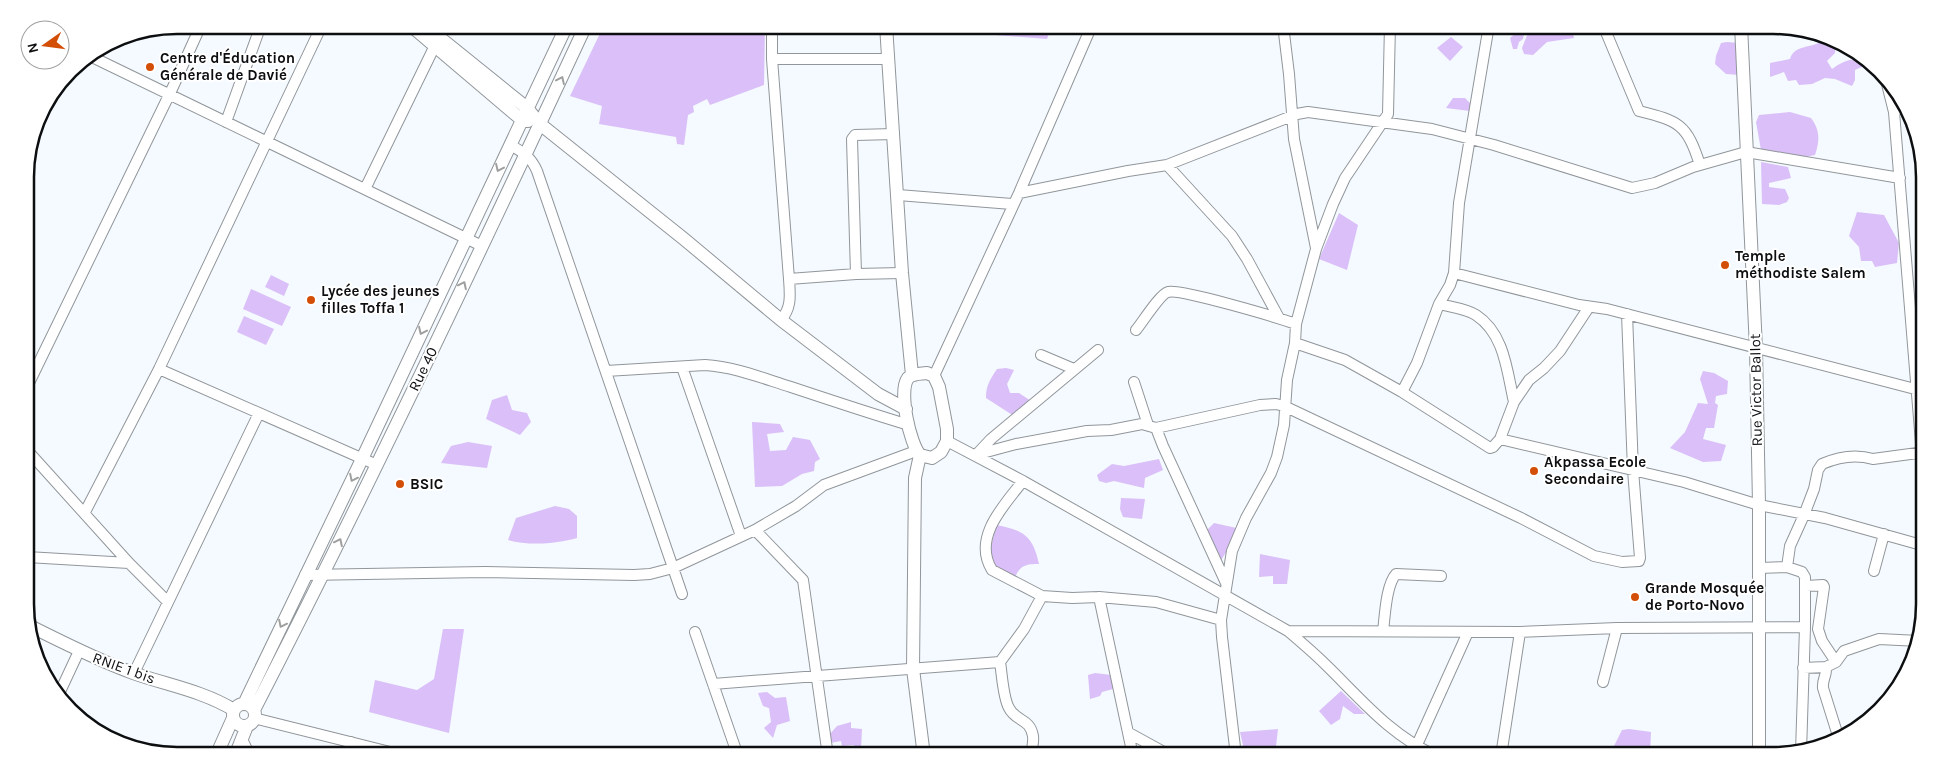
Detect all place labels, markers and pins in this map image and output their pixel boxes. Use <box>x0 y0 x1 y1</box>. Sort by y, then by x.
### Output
place label: Centre d'Éducation Générale de Davié <box>160 48 295 84</box>
marker: Centre d'Éducation Générale de Davié <box>144 61 156 73</box>
place label: Temple méthodiste Salem <box>1735 247 1866 282</box>
marker: Temple méthodiste Salem <box>1719 259 1731 271</box>
place label: Lycée des jeunes filles Toffa 1 <box>321 282 440 317</box>
marker: Lycée des jeunes filles Toffa 1 <box>305 294 317 306</box>
place label: Akpassa Ecole Secondaire <box>1544 453 1646 488</box>
marker: Akpassa Ecole Secondaire <box>1528 465 1540 477</box>
place label: BSIC <box>410 475 443 493</box>
marker: BSIC <box>394 478 406 490</box>
place label: Grande Mosquée de Porto-Novo <box>1645 579 1764 614</box>
marker: Grande Mosquée de Porto-Novo <box>1629 591 1641 603</box>

